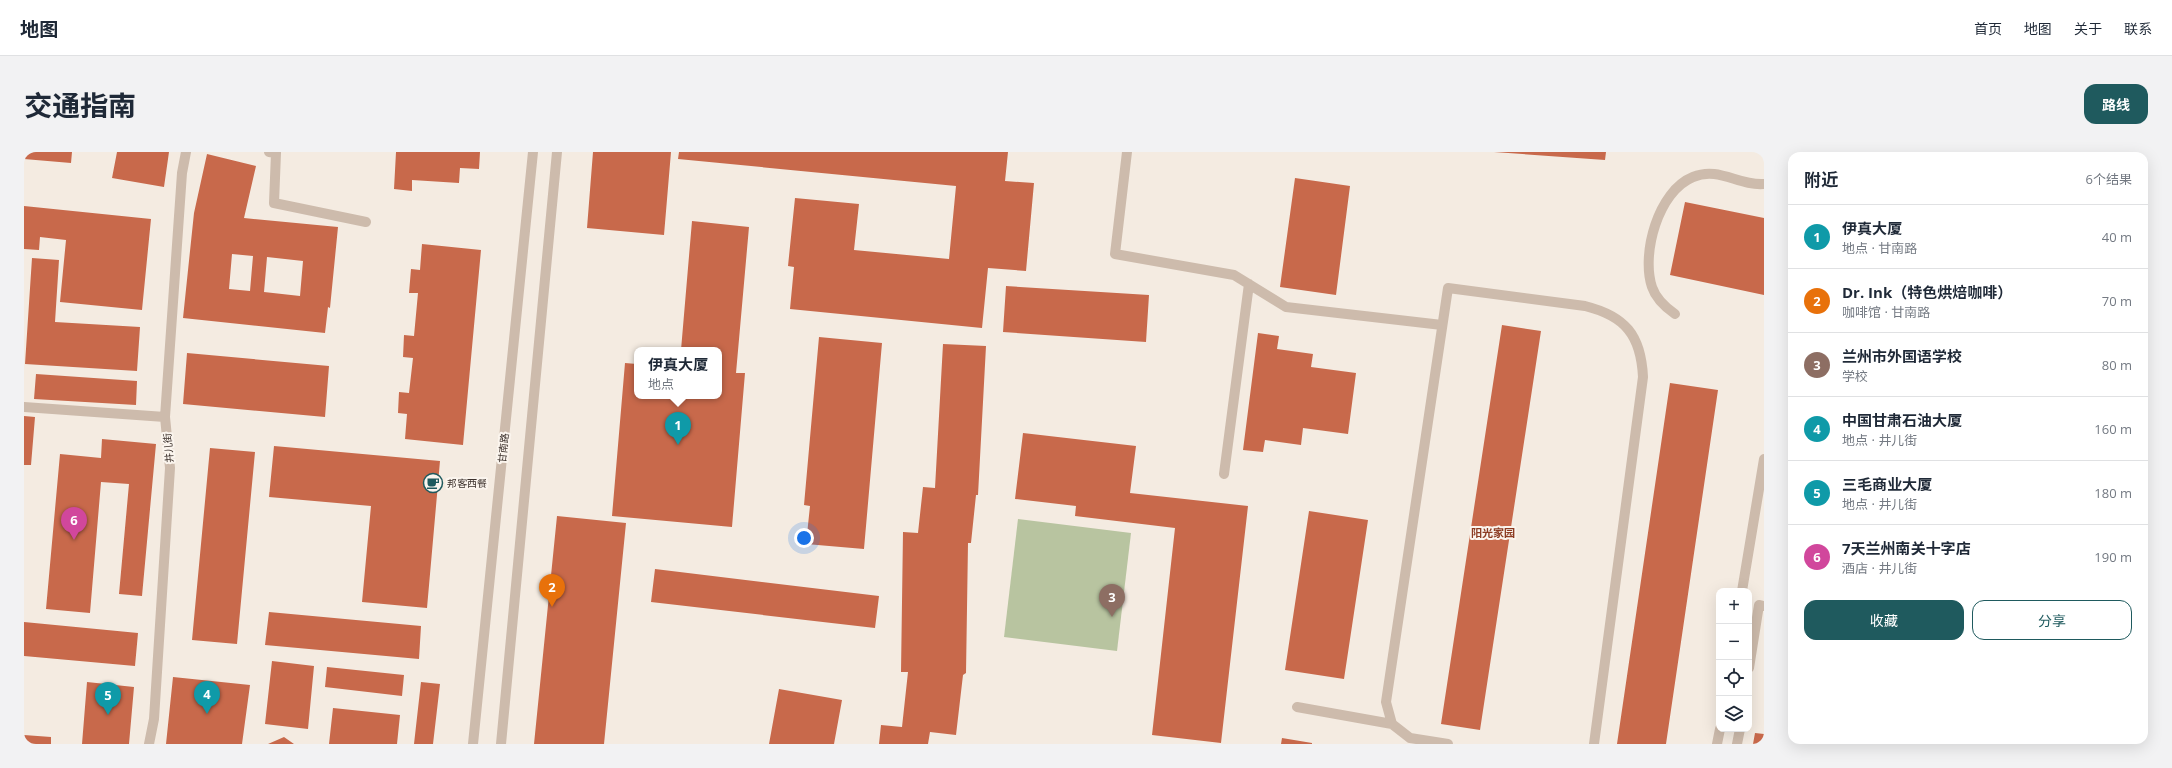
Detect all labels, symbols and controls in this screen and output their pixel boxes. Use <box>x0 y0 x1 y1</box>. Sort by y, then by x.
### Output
text: 地图 <box>20 16 58 42</box>
text: 首页 <box>1974 19 2002 38</box>
text: 地图 <box>2024 19 2052 38</box>
text: 关于 <box>2074 19 2102 38</box>
text: 联系 <box>2124 19 2152 38</box>
button: 路线 <box>2084 84 2148 124</box>
text: 交通指南 <box>24 86 136 124</box>
text: 附近 <box>1804 168 1838 191</box>
text: 6个结果 <box>2086 170 2132 188</box>
text: 伊真大厦 <box>1842 218 1902 238</box>
text: 1 <box>1813 228 1821 246</box>
text: 40 m <box>2102 228 2132 246</box>
text: 地点 · 甘南路 <box>1842 239 1917 257</box>
text: Dr. Ink（特色烘焙咖啡） <box>1842 282 2012 302</box>
text: 2 <box>1813 292 1821 310</box>
text: 70 m <box>2102 292 2132 310</box>
text: 咖啡馆 · 甘南路 <box>1842 303 1930 321</box>
text: 兰州市外国语学校 <box>1842 346 1962 366</box>
popup <box>634 347 722 399</box>
text: 伊真大厦 <box>648 354 708 374</box>
text: 3 <box>1813 356 1821 374</box>
text: 80 m <box>2102 356 2132 374</box>
text: 学校 <box>1842 367 1868 385</box>
text: 地点 <box>648 375 674 393</box>
text: 中国甘肃石油大厦 <box>1842 410 1962 430</box>
pin: 1 <box>665 412 691 445</box>
text: 4 <box>1813 420 1821 438</box>
text: 160 m <box>2094 420 2132 438</box>
text: 地点 · 井儿街 <box>1842 431 1917 449</box>
street label: 井儿街 <box>160 432 176 464</box>
street label: 甘南路 <box>494 432 512 464</box>
cafe icon: 邦客西餐 <box>422 472 444 494</box>
text: 三毛商业大厦 <box>1842 474 1932 494</box>
place label: 邦客西餐 <box>447 476 487 490</box>
text: 5 <box>1813 484 1821 502</box>
text: 180 m <box>2094 484 2132 502</box>
text: 地点 · 井儿街 <box>1842 495 1917 513</box>
pin: 6 <box>61 507 87 540</box>
district label: 阳光家园 <box>1471 525 1515 540</box>
your location <box>794 528 814 548</box>
text: 7天兰州南关十字店 <box>1842 538 1971 558</box>
text: 6 <box>1813 548 1821 566</box>
text: 190 m <box>2094 548 2132 566</box>
text: 酒店 · 井儿街 <box>1842 559 1917 577</box>
pin: 2 <box>539 574 565 607</box>
pin: 3 <box>1099 584 1125 617</box>
map controls <box>1716 588 1752 732</box>
button: + <box>1716 588 1752 624</box>
button: 收藏 <box>1804 600 1964 640</box>
button: 分享 <box>1972 600 2132 640</box>
button: − <box>1716 624 1752 660</box>
button: locate <box>1716 660 1752 696</box>
pin: 4 <box>194 681 220 714</box>
pin: 5 <box>95 682 121 715</box>
button: layers <box>1716 696 1752 732</box>

